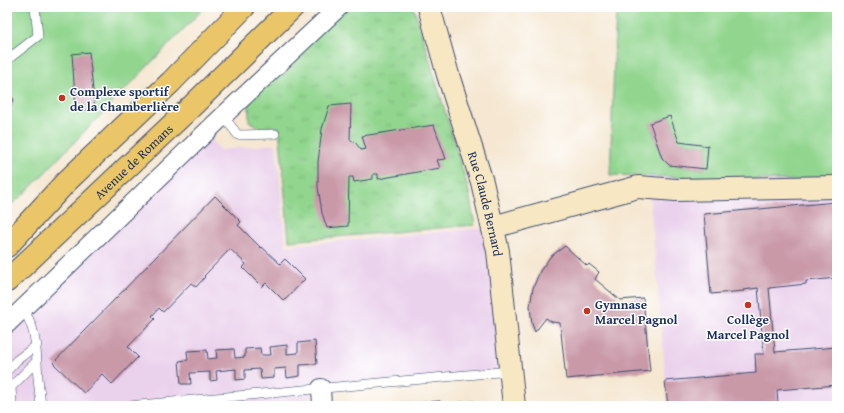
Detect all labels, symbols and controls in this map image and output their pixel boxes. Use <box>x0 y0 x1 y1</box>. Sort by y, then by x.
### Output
place label: Complexe sportif de la Chamberlière <box>70 82 179 116</box>
marker: Complexe sportif de la Chamberlière <box>57 93 67 103</box>
street label: Avenue de Romans <box>90 119 177 203</box>
street label: Rue Claude Bernard <box>463 149 508 257</box>
place label: Gymnase Marcel Pagnol <box>595 295 678 329</box>
marker: Collège Marcel Pagnol <box>743 300 753 310</box>
marker: Gymnase Marcel Pagnol <box>582 306 592 316</box>
place label: Collège Marcel Pagnol <box>707 310 789 344</box>

